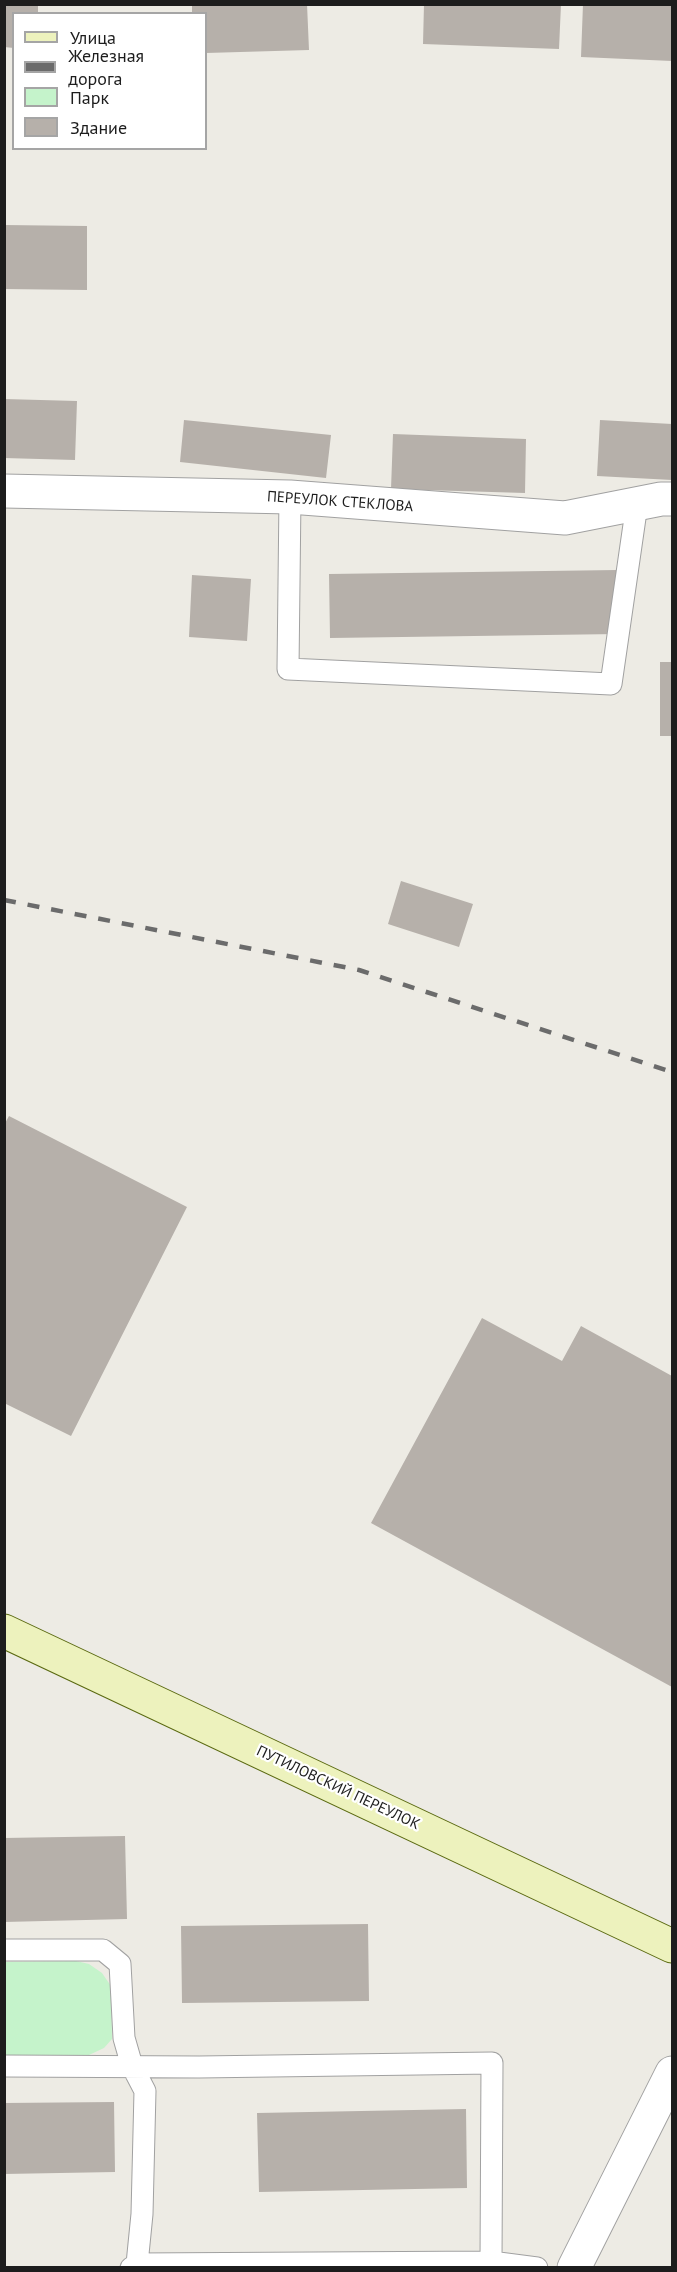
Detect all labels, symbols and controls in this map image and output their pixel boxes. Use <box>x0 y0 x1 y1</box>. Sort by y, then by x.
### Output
legend <box>12 12 207 150</box>
text: Улица <box>70 26 116 49</box>
text: Железная дорога <box>68 44 144 90</box>
text: Парк <box>70 86 109 109</box>
text: Здание <box>70 116 127 139</box>
street label: ПЕРЕУЛОК СТЕКЛОВА <box>266 488 414 516</box>
street label: ПУТИЛОВСКИЙ ПЕРЕУЛОК <box>253 1742 423 1834</box>

